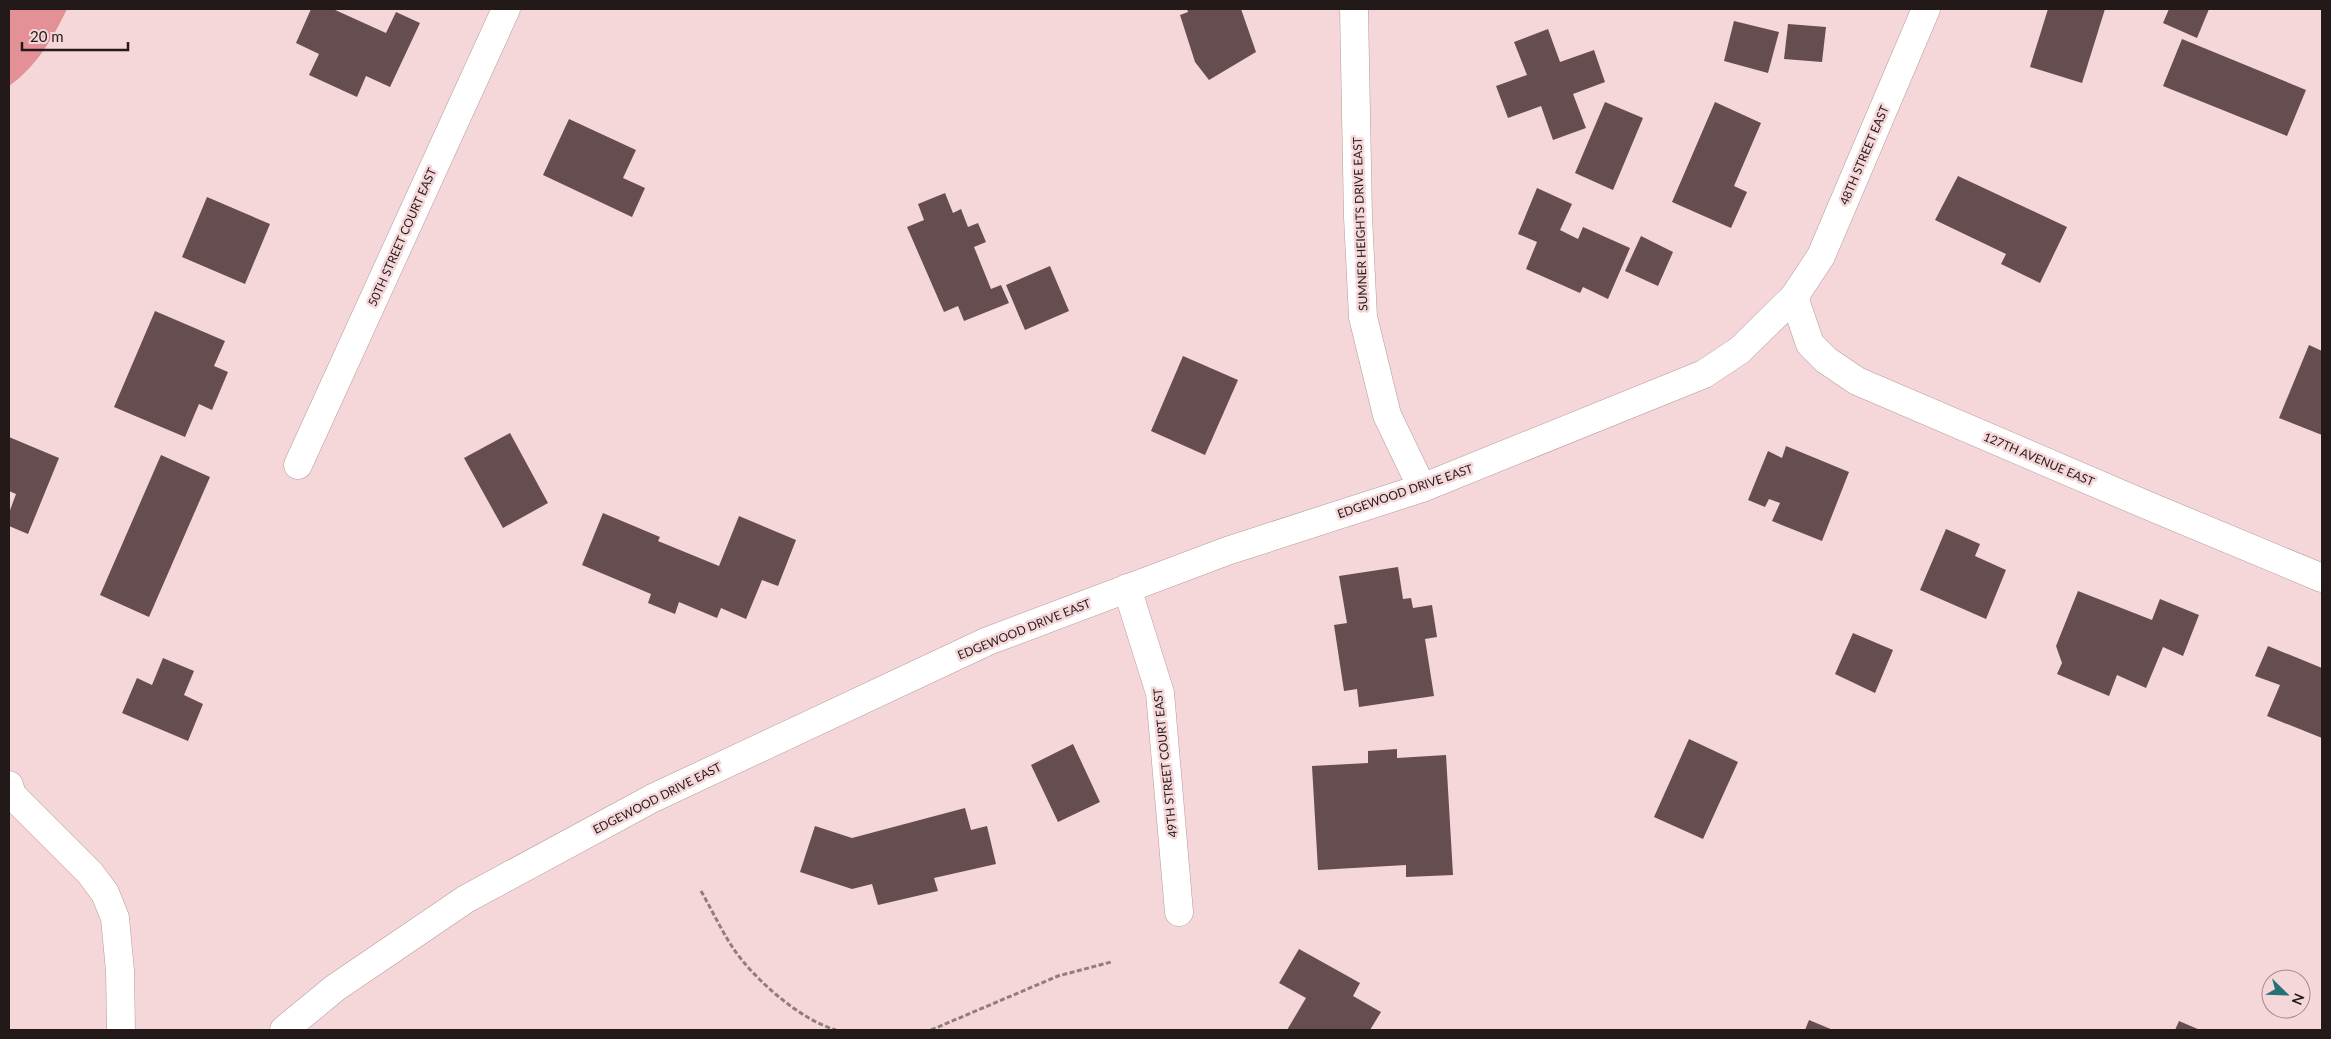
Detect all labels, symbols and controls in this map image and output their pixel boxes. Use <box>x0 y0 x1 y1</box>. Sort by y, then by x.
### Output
scale bar <box>22 20 129 52</box>
text: 20 m <box>30 27 64 45</box>
street label: 48TH STREET EAST <box>1836 103 1892 207</box>
street label: SUMNER HEIGHTS DRIVE EAST <box>1349 137 1371 311</box>
street label: 50TH STREET COURT EAST <box>365 165 439 309</box>
street label: 127TH AVENUE EAST <box>1981 429 2097 489</box>
street label: EDGEWOOD DRIVE EAST <box>1335 461 1475 521</box>
street label: EDGEWOOD DRIVE EAST <box>955 595 1093 663</box>
street label: 49TH STREET COURT EAST <box>1150 688 1180 838</box>
street label: EDGEWOOD DRIVE EAST <box>590 759 724 837</box>
north arrow <box>2261 969 2311 1019</box>
text: N <box>2288 991 2308 1008</box>

